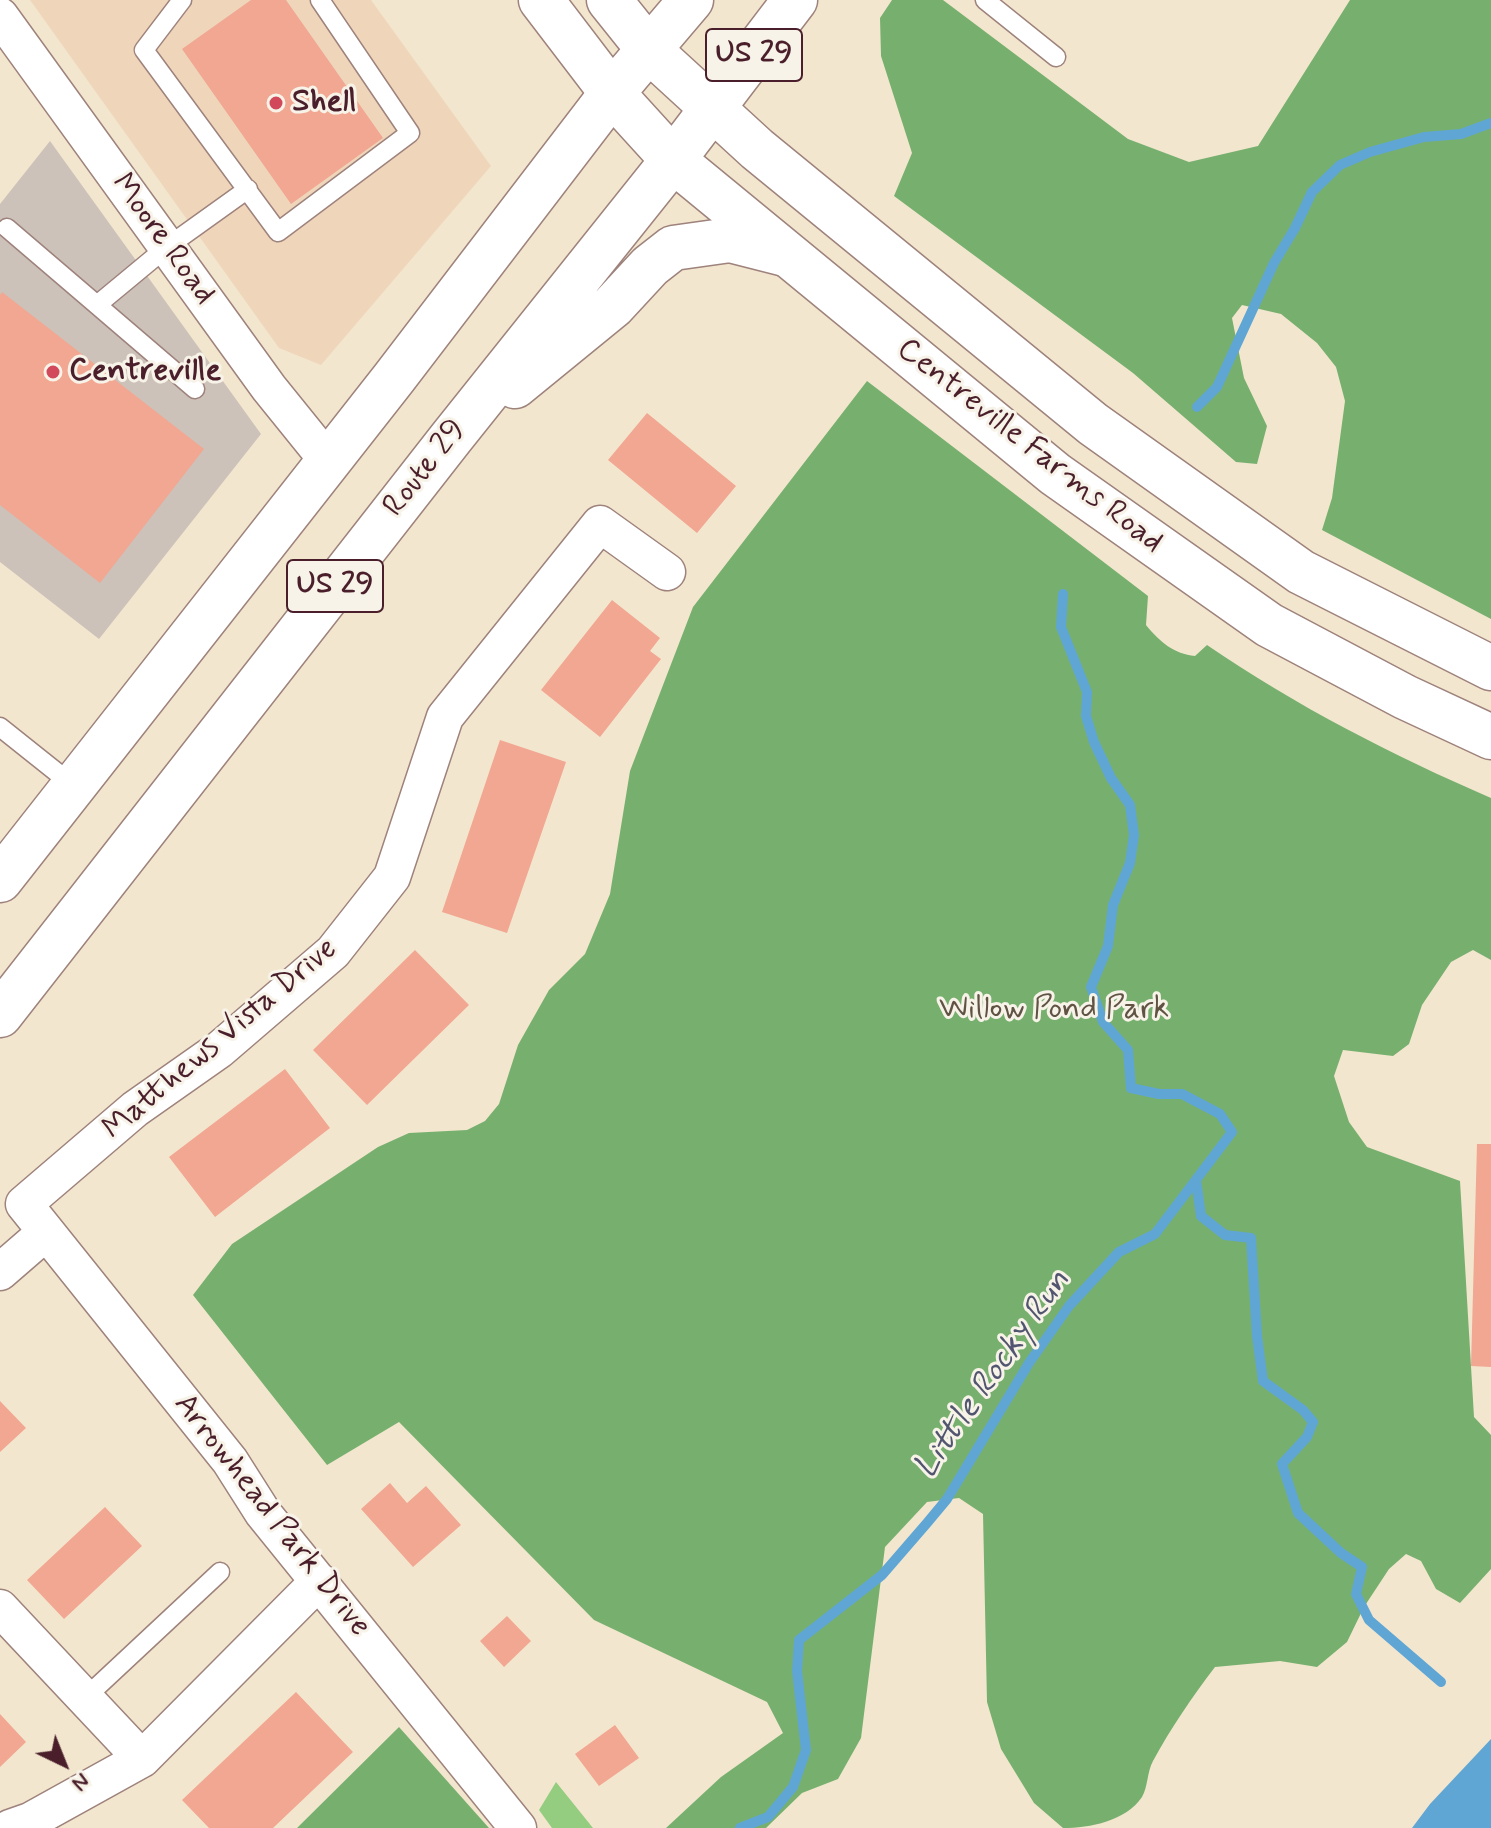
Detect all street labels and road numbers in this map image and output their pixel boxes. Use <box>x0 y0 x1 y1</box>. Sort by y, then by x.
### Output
road number: US 29 <box>706 29 802 81</box>
street label: Moore Road <box>102 167 222 313</box>
street label: Centreville Farms Road <box>888 331 1170 563</box>
street label: Route 29 <box>376 413 476 525</box>
road number: US 29 <box>287 560 383 612</box>
street label: Matthews Vista Drive <box>96 931 346 1149</box>
street label: Arrowhead Park Drive <box>164 1387 378 1645</box>

